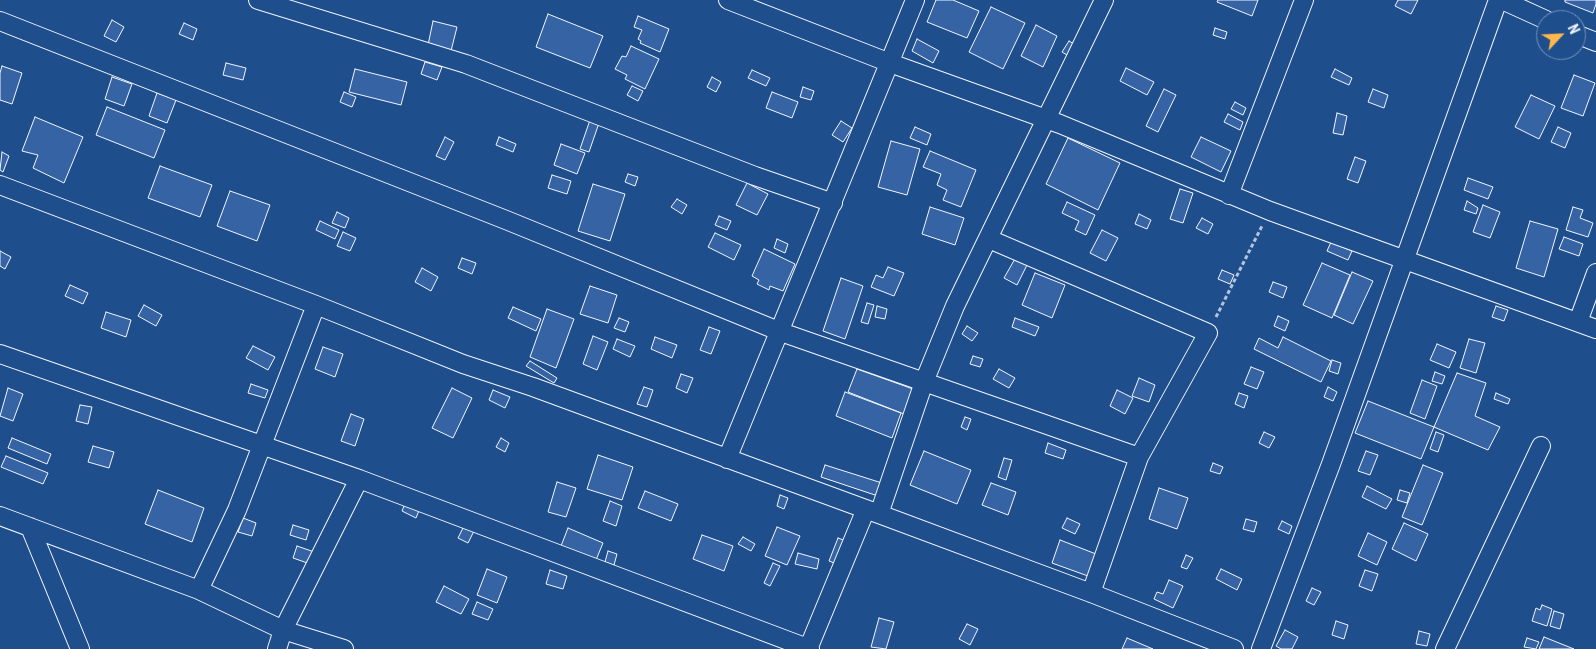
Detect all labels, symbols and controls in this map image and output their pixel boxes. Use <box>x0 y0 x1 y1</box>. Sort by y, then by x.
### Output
north arrow <box>1536 10 1586 60</box>
text: N <box>1565 22 1583 36</box>

